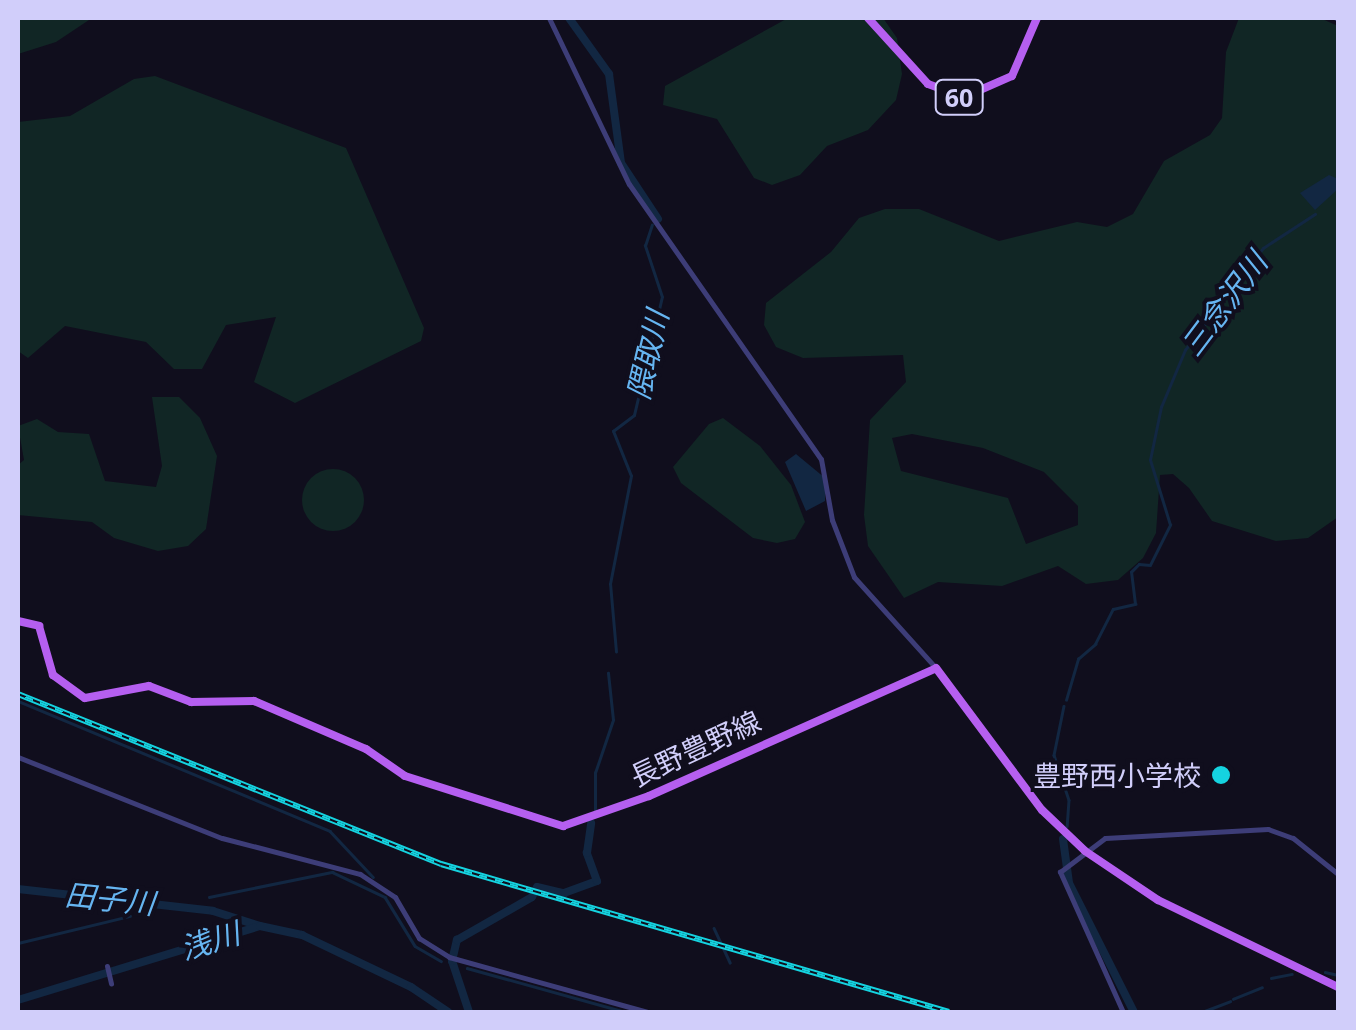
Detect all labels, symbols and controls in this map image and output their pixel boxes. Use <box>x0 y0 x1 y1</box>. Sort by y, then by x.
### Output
road number: 60 <box>934 77 984 117</box>
water label: 三念沢川 <box>1174 245 1274 363</box>
water label: 隈取川 <box>620 307 676 403</box>
street label: 長野豊野線 <box>624 703 766 793</box>
place label: 豊野西小学校 <box>1033 758 1201 792</box>
marker: 豊野西小学校 <box>1210 764 1232 786</box>
water label: 田子川 <box>63 876 157 922</box>
water label: 浅川 <box>176 915 244 967</box>

